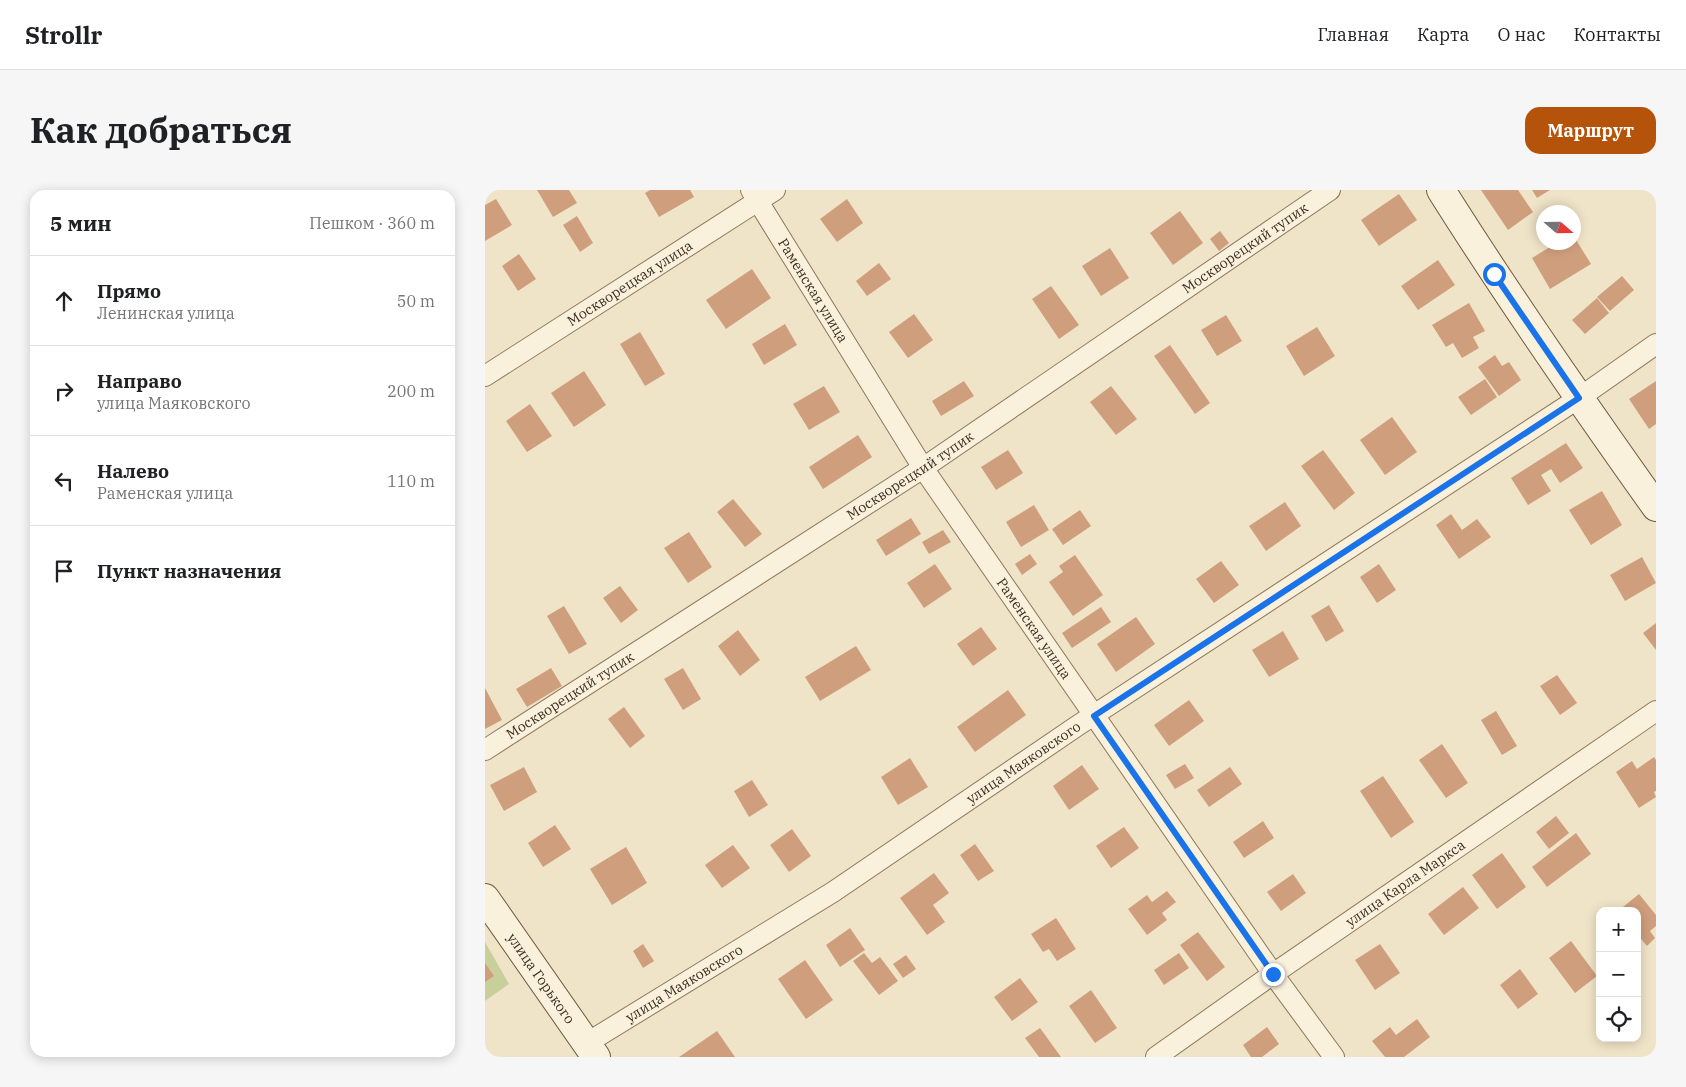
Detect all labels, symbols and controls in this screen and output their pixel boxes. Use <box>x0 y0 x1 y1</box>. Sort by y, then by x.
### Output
text: Strollr <box>25 19 102 51</box>
text: Главная <box>1317 23 1389 46</box>
text: Карта <box>1417 23 1469 46</box>
text: О нас <box>1497 23 1545 46</box>
text: Контакты <box>1573 23 1661 46</box>
text: Как добраться <box>30 107 292 153</box>
button: Маршрут <box>1525 107 1656 154</box>
street label: Москворецкий тупик <box>1179 199 1311 297</box>
north arrow <box>1536 205 1581 250</box>
text: 5 мин <box>50 209 112 237</box>
text: Пешком · 360 m <box>309 213 435 233</box>
street label: Раменская улица <box>774 235 852 346</box>
street label: Москворецкая улица <box>564 236 696 330</box>
route start <box>1483 263 1506 286</box>
text: Прямо <box>97 279 161 303</box>
icon: ahead <box>50 287 78 315</box>
text: 50 m <box>397 291 435 311</box>
text: Ленинская улица <box>97 303 235 323</box>
text: Направо <box>97 369 182 393</box>
icon: right <box>50 377 78 405</box>
text: 200 m <box>387 381 435 401</box>
text: улица Маяковского <box>97 393 250 413</box>
street label: Москворецкий тупик <box>843 427 977 524</box>
text: Налево <box>97 459 169 483</box>
icon: left <box>50 467 78 495</box>
text: 110 m <box>387 471 435 491</box>
text: Раменская улица <box>97 483 233 503</box>
icon: arrive <box>50 557 78 585</box>
text: Пункт назначения <box>97 559 281 583</box>
street label: Раменская улица <box>993 574 1076 683</box>
street label: Москворецкий тупик <box>503 648 637 743</box>
street label: улица Маяковского <box>963 717 1084 808</box>
street label: улица Карла Маркса <box>1342 836 1469 930</box>
map controls <box>1596 907 1641 1042</box>
button: + <box>1596 907 1641 952</box>
street label: улица Горького <box>503 929 579 1027</box>
street label: улица Маяковского <box>622 940 746 1026</box>
button: − <box>1596 952 1641 997</box>
route end <box>1262 963 1285 986</box>
button: locate <box>1596 997 1641 1042</box>

